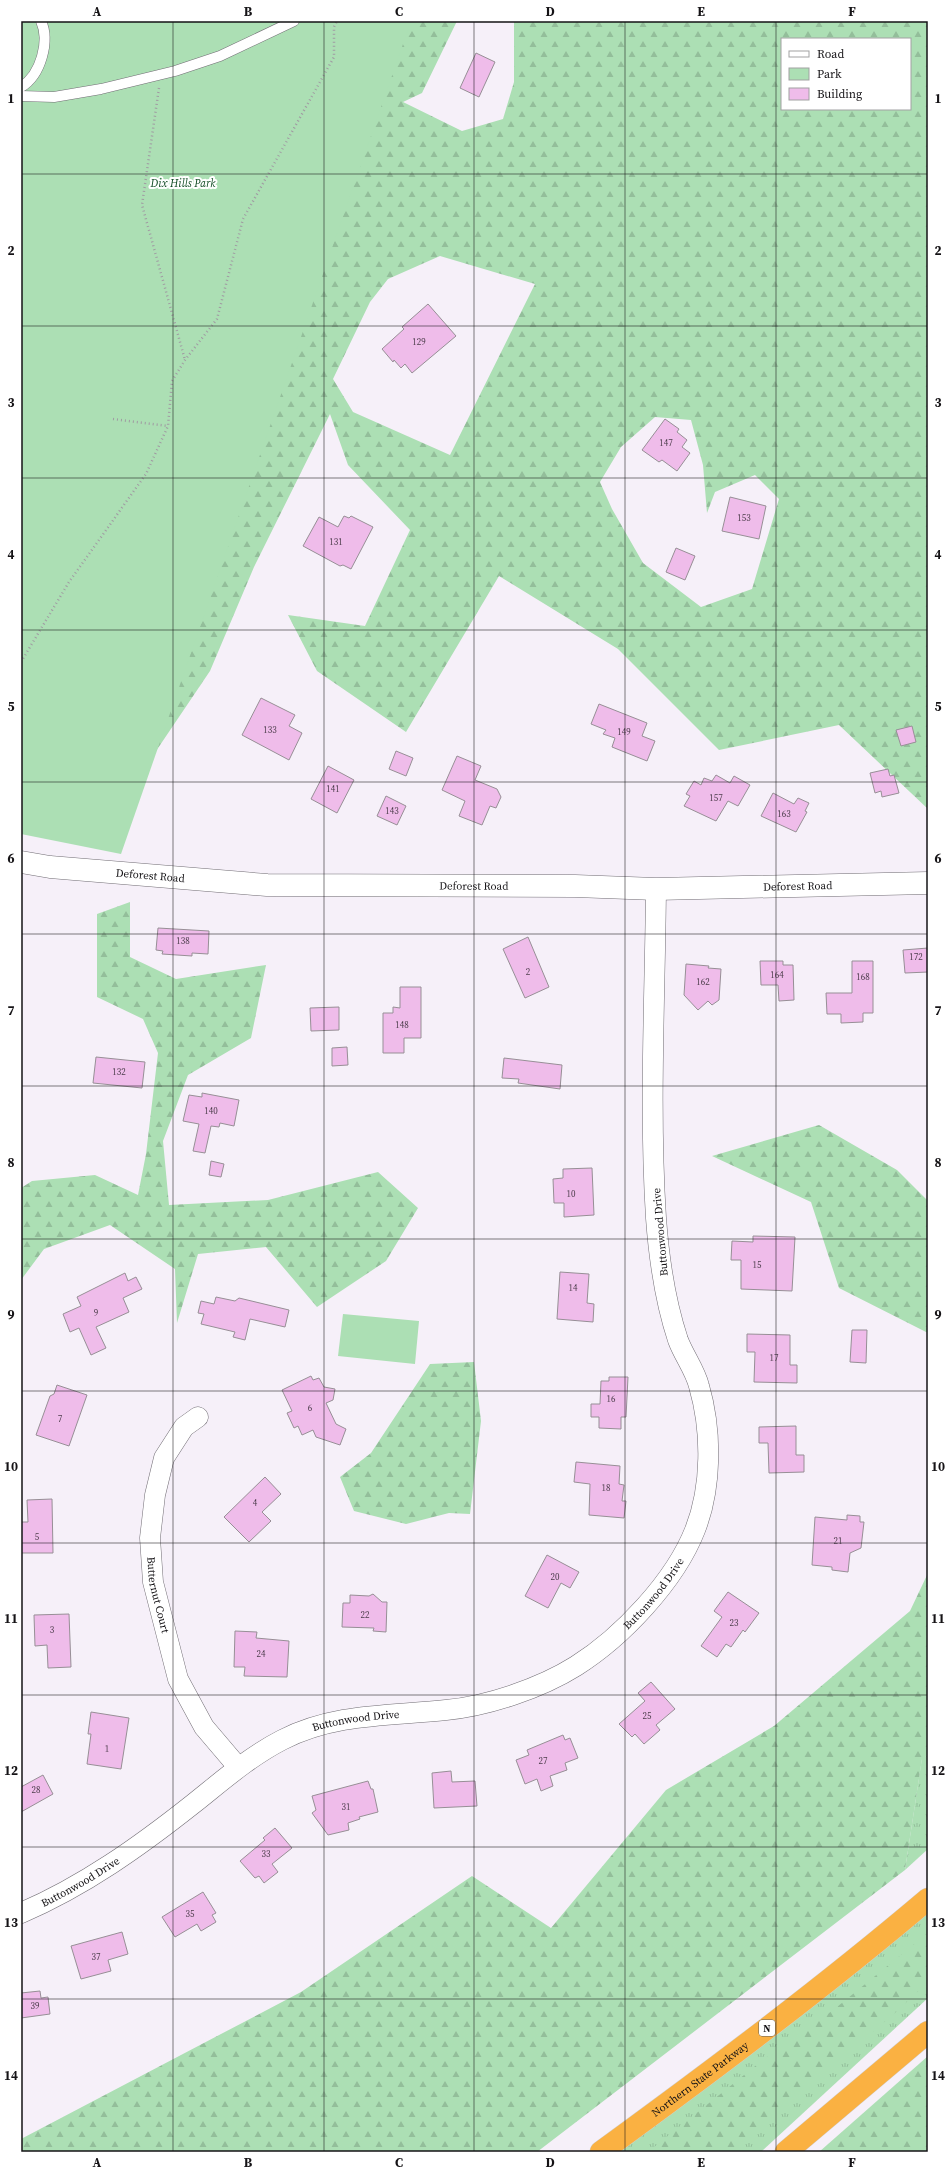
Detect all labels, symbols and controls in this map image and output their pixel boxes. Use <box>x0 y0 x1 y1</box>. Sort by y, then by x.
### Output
text: A <box>93 3 102 20</box>
text: B <box>244 3 253 20</box>
text: C <box>395 3 403 20</box>
text: D <box>545 3 555 20</box>
text: E <box>697 3 705 20</box>
text: F <box>848 3 856 20</box>
legend <box>781 38 911 110</box>
text: Road <box>817 46 844 62</box>
text: Park <box>817 66 842 82</box>
text: Building <box>817 86 862 102</box>
text: 1 <box>7 90 15 107</box>
text: 1 <box>934 90 942 107</box>
park label: Dix Hills Park <box>150 176 216 191</box>
text: 2 <box>7 242 15 259</box>
text: 2 <box>934 242 942 259</box>
house number: 129 <box>412 336 426 348</box>
text: 3 <box>7 394 15 411</box>
text: 3 <box>934 394 942 411</box>
house number: 147 <box>659 437 673 449</box>
house number: 153 <box>737 512 751 524</box>
house number: 131 <box>329 536 343 548</box>
text: 4 <box>7 546 15 563</box>
text: 4 <box>934 546 942 563</box>
text: 5 <box>7 698 15 715</box>
text: 5 <box>934 698 942 715</box>
house number: 133 <box>263 724 277 736</box>
house number: 149 <box>617 726 631 738</box>
house number: 141 <box>326 783 340 795</box>
house number: 157 <box>709 792 723 804</box>
house number: 143 <box>385 805 399 817</box>
house number: 163 <box>777 808 791 820</box>
text: 6 <box>7 850 15 867</box>
text: 6 <box>934 850 942 867</box>
street label: Deforest Road <box>115 865 186 886</box>
street label: Deforest Road <box>763 878 833 895</box>
street label: Deforest Road <box>439 879 509 894</box>
house number: 138 <box>176 935 190 947</box>
house number: 172 <box>909 951 923 963</box>
house number: 2 <box>526 966 531 978</box>
house number: 164 <box>770 969 784 981</box>
house number: 168 <box>856 971 870 983</box>
house number: 162 <box>696 976 710 988</box>
text: 7 <box>7 1002 15 1019</box>
text: 7 <box>934 1002 942 1019</box>
house number: 148 <box>395 1019 409 1031</box>
house number: 132 <box>112 1066 126 1078</box>
house number: 140 <box>204 1105 218 1117</box>
text: 8 <box>7 1154 15 1171</box>
text: 8 <box>934 1154 942 1171</box>
street label: Buttonwood Drive <box>649 1187 672 1277</box>
house number: 10 <box>566 1188 576 1200</box>
house number: 15 <box>752 1259 762 1271</box>
house number: 14 <box>568 1282 578 1294</box>
text: 9 <box>7 1306 15 1323</box>
text: 9 <box>934 1306 942 1323</box>
house number: 9 <box>94 1307 99 1319</box>
house number: 17 <box>769 1352 779 1364</box>
house number: 16 <box>606 1393 616 1405</box>
house number: 6 <box>308 1402 313 1414</box>
house number: 7 <box>58 1413 63 1425</box>
text: 10 <box>4 1458 18 1475</box>
text: 10 <box>931 1458 945 1475</box>
house number: 18 <box>601 1482 611 1494</box>
house number: 4 <box>253 1497 258 1509</box>
house number: 5 <box>35 1531 40 1543</box>
house number: 21 <box>833 1535 843 1547</box>
street label: Buttonwood Drive <box>620 1555 688 1633</box>
street label: Butternut Court <box>143 1556 173 1635</box>
house number: 20 <box>550 1571 560 1583</box>
house number: 22 <box>360 1609 370 1621</box>
text: 11 <box>4 1610 18 1627</box>
text: 11 <box>931 1610 945 1627</box>
house number: 23 <box>729 1617 739 1629</box>
house number: 3 <box>50 1624 55 1636</box>
house number: 24 <box>256 1648 266 1660</box>
street label: Buttonwood Drive <box>310 1707 400 1735</box>
house number: 25 <box>642 1710 652 1722</box>
house number: 1 <box>105 1743 109 1755</box>
house number: 27 <box>538 1755 548 1767</box>
text: 12 <box>4 1762 18 1779</box>
text: 12 <box>931 1762 945 1779</box>
house number: 28 <box>31 1784 41 1796</box>
house number: 31 <box>341 1801 351 1813</box>
house number: 33 <box>261 1848 271 1860</box>
street label: Buttonwood Drive <box>39 1853 123 1911</box>
house number: 35 <box>185 1908 195 1920</box>
text: 13 <box>4 1914 18 1931</box>
text: 13 <box>931 1914 945 1931</box>
house number: 37 <box>91 1951 101 1963</box>
house number: 39 <box>30 2000 40 2012</box>
road number: N <box>759 2020 775 2036</box>
street label: Northern State Parkway <box>649 2038 752 2120</box>
text: 14 <box>4 2067 18 2084</box>
text: 14 <box>931 2067 945 2084</box>
text: A <box>93 2154 102 2171</box>
text: B <box>244 2154 253 2171</box>
text: C <box>395 2154 403 2171</box>
text: D <box>545 2154 555 2171</box>
text: E <box>697 2154 705 2171</box>
text: F <box>848 2154 856 2171</box>

